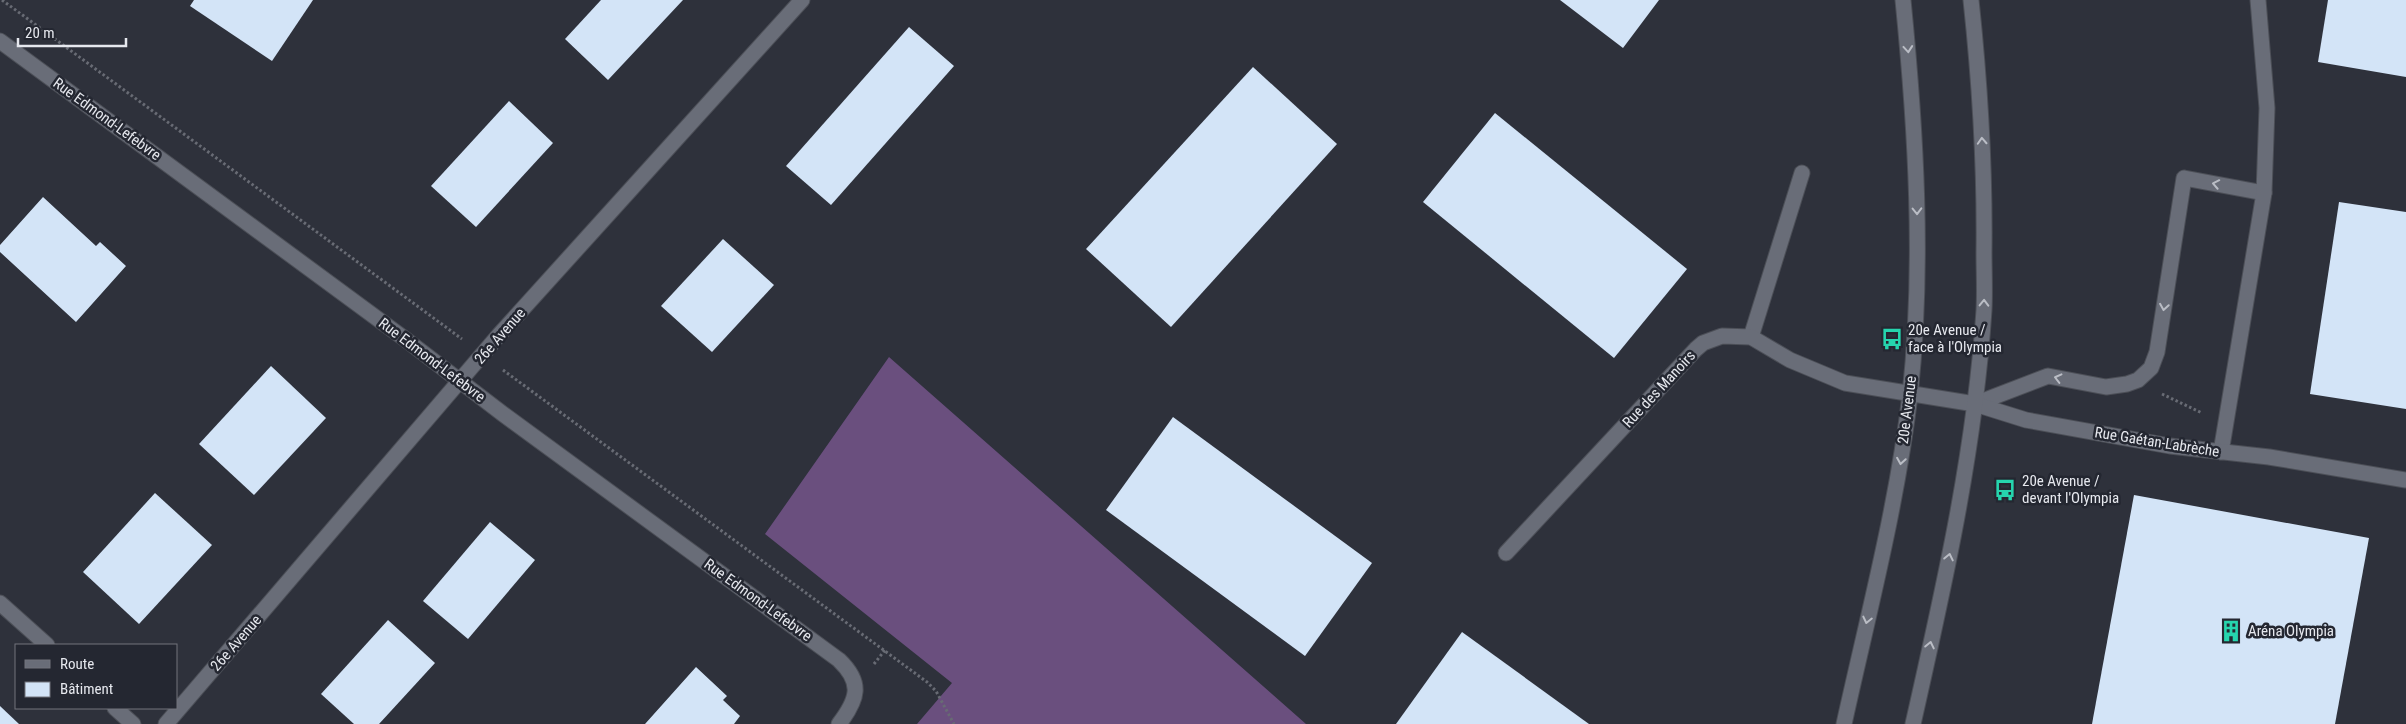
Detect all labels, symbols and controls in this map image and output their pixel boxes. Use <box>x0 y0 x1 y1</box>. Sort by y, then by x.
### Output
scale bar <box>18 15 125 47</box>
text: 20 m <box>25 24 55 42</box>
one-way arrow <box>1902 45 1913 53</box>
street label: Rue Edmond-Lefebvre <box>50 74 164 164</box>
one-way arrow <box>1976 137 1987 145</box>
one-way arrow <box>2211 179 2220 190</box>
one-way arrow <box>1912 207 1922 215</box>
one-way arrow <box>1979 299 1989 307</box>
one-way arrow <box>2159 303 2170 311</box>
street label: 26e Avenue <box>471 304 529 368</box>
street label: Rue Edmond-Lefebvre <box>375 314 489 406</box>
place label: 20e Avenue / face à l'Olympia <box>1908 321 2002 356</box>
bus stop icon: 20e Avenue / face à l'Olympia <box>1879 326 1905 352</box>
street label: Rue des Manoirs <box>1619 347 1699 431</box>
one-way arrow <box>2053 373 2062 384</box>
street label: 20e Avenue <box>1894 375 1920 445</box>
street label: Rue Gaétan-Labrèche <box>2093 423 2221 461</box>
one-way arrow <box>1896 456 1906 465</box>
place label: 20e Avenue / devant l'Olympia <box>2022 472 2119 507</box>
bus stop icon: 20e Avenue / devant l'Olympia <box>1992 477 2018 503</box>
one-way arrow <box>1943 552 1953 561</box>
street label: Rue Edmond-Lefebvre <box>701 555 815 645</box>
street label: 26e Avenue <box>207 611 265 675</box>
one-way arrow <box>1862 615 1873 624</box>
building icon: Aréna Olympia <box>2218 618 2244 644</box>
place label: Aréna Olympia <box>2248 622 2334 640</box>
one-way arrow <box>1924 641 1934 650</box>
legend <box>15 644 178 709</box>
text: Route <box>60 655 94 673</box>
text: Bâtiment <box>60 680 113 698</box>

